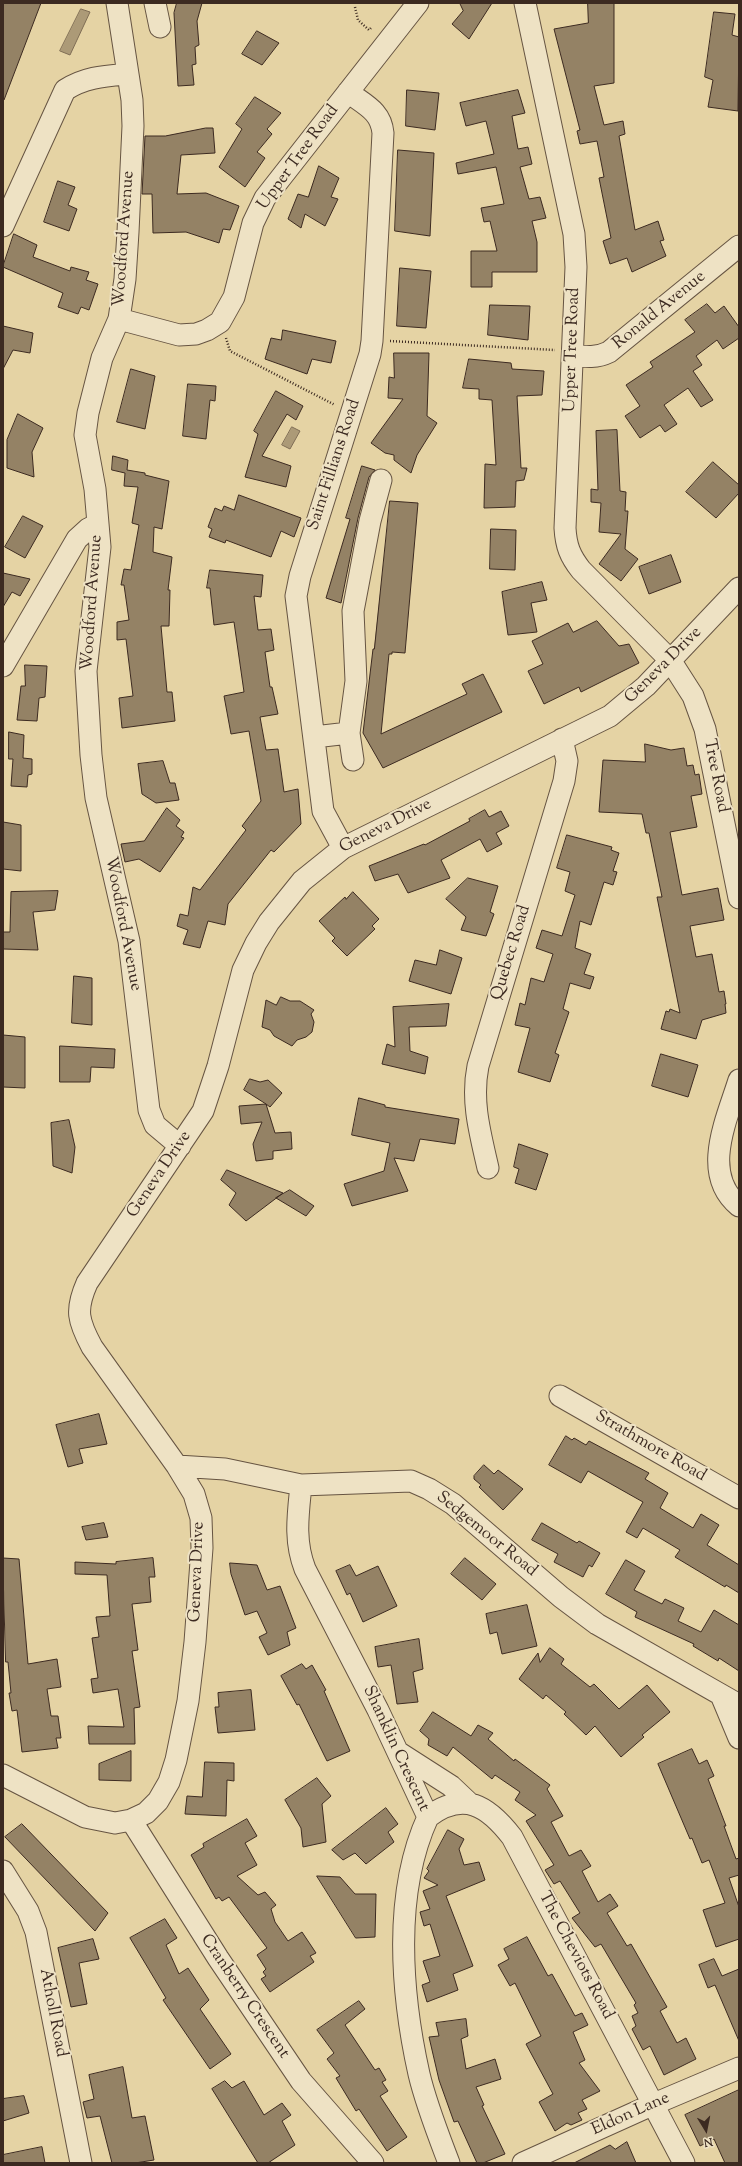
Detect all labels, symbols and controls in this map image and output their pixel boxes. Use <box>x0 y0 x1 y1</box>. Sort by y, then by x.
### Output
street label: Upper Tree Road <box>254 101 344 215</box>
street label: Woodford Avenue <box>110 170 140 308</box>
street label: Ronald Avenue <box>609 267 711 355</box>
street label: Upper Tree Road <box>561 287 585 413</box>
street label: Saint Fillians Road <box>304 397 366 533</box>
street label: Woodford Avenue <box>78 534 108 672</box>
street label: Geneva Drive <box>621 623 707 709</box>
street label: Tree Road <box>698 737 732 815</box>
street label: Geneva Drive <box>337 795 435 859</box>
street label: Woodford Avenue <box>99 855 145 993</box>
street label: Quebec Road <box>488 903 536 1003</box>
street label: Geneva Drive <box>123 1128 197 1222</box>
street label: Strathmore Road <box>591 1407 709 1487</box>
street label: Sedgemoor Road <box>431 1488 541 1582</box>
street label: Geneva Drive <box>186 1521 210 1623</box>
street label: Shanklin Crescent <box>357 1683 433 1815</box>
street label: The Cheviots Road <box>533 1889 617 2023</box>
street label: Cranberry Crescent <box>195 1931 293 2063</box>
street label: Atholl Road <box>33 1967 71 2059</box>
street label: Eldon Lane <box>589 2089 673 2141</box>
north arrow <box>686 2110 726 2150</box>
text: N <box>702 2133 714 2150</box>

